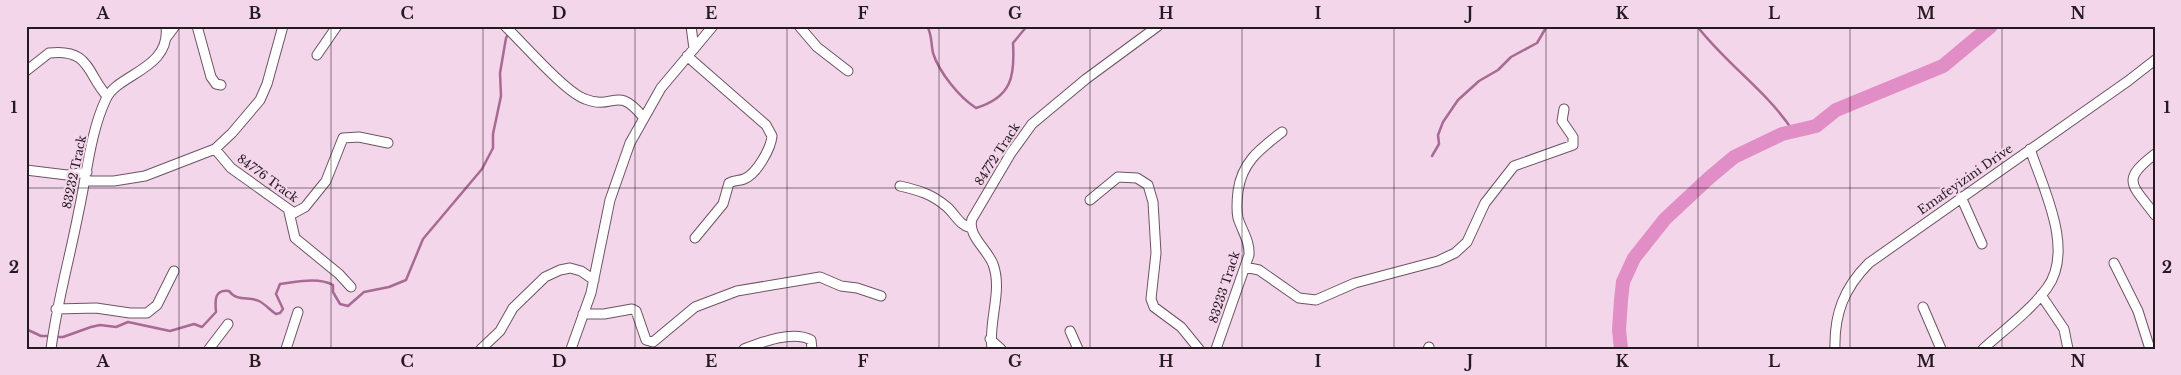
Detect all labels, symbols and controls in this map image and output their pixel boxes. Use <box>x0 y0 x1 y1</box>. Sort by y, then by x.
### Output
text: A <box>96 3 111 23</box>
text: B <box>249 3 262 23</box>
text: C <box>400 3 414 23</box>
text: D <box>552 3 566 23</box>
text: E <box>705 3 717 23</box>
text: F <box>857 3 869 23</box>
text: G <box>1008 3 1022 23</box>
text: H <box>1158 3 1174 23</box>
text: I <box>1315 3 1322 23</box>
text: J <box>1464 3 1473 23</box>
text: K <box>1615 3 1629 23</box>
text: L <box>1768 3 1780 23</box>
text: M <box>1917 3 1935 23</box>
text: N <box>2070 3 2086 23</box>
text: 1 <box>11 97 18 117</box>
text: 1 <box>2164 97 2171 117</box>
street label: 84772 Track <box>971 119 1023 188</box>
street label: 83232 Track <box>59 133 89 210</box>
street label: Emafeyizini Drive <box>1915 141 2015 217</box>
street label: 84776 Track <box>234 151 302 206</box>
street label: 83233 Track <box>1205 249 1243 325</box>
text: 2 <box>9 257 19 277</box>
text: 2 <box>2162 257 2172 277</box>
text: A <box>96 351 111 371</box>
text: B <box>249 351 262 371</box>
text: C <box>400 351 414 371</box>
text: D <box>552 351 566 371</box>
text: E <box>705 351 717 371</box>
text: F <box>857 351 869 371</box>
text: G <box>1008 351 1022 371</box>
text: H <box>1158 351 1174 371</box>
text: I <box>1315 351 1322 371</box>
text: J <box>1464 351 1473 371</box>
text: K <box>1615 351 1629 371</box>
text: L <box>1768 351 1780 371</box>
text: M <box>1917 351 1935 371</box>
text: N <box>2070 351 2086 371</box>

